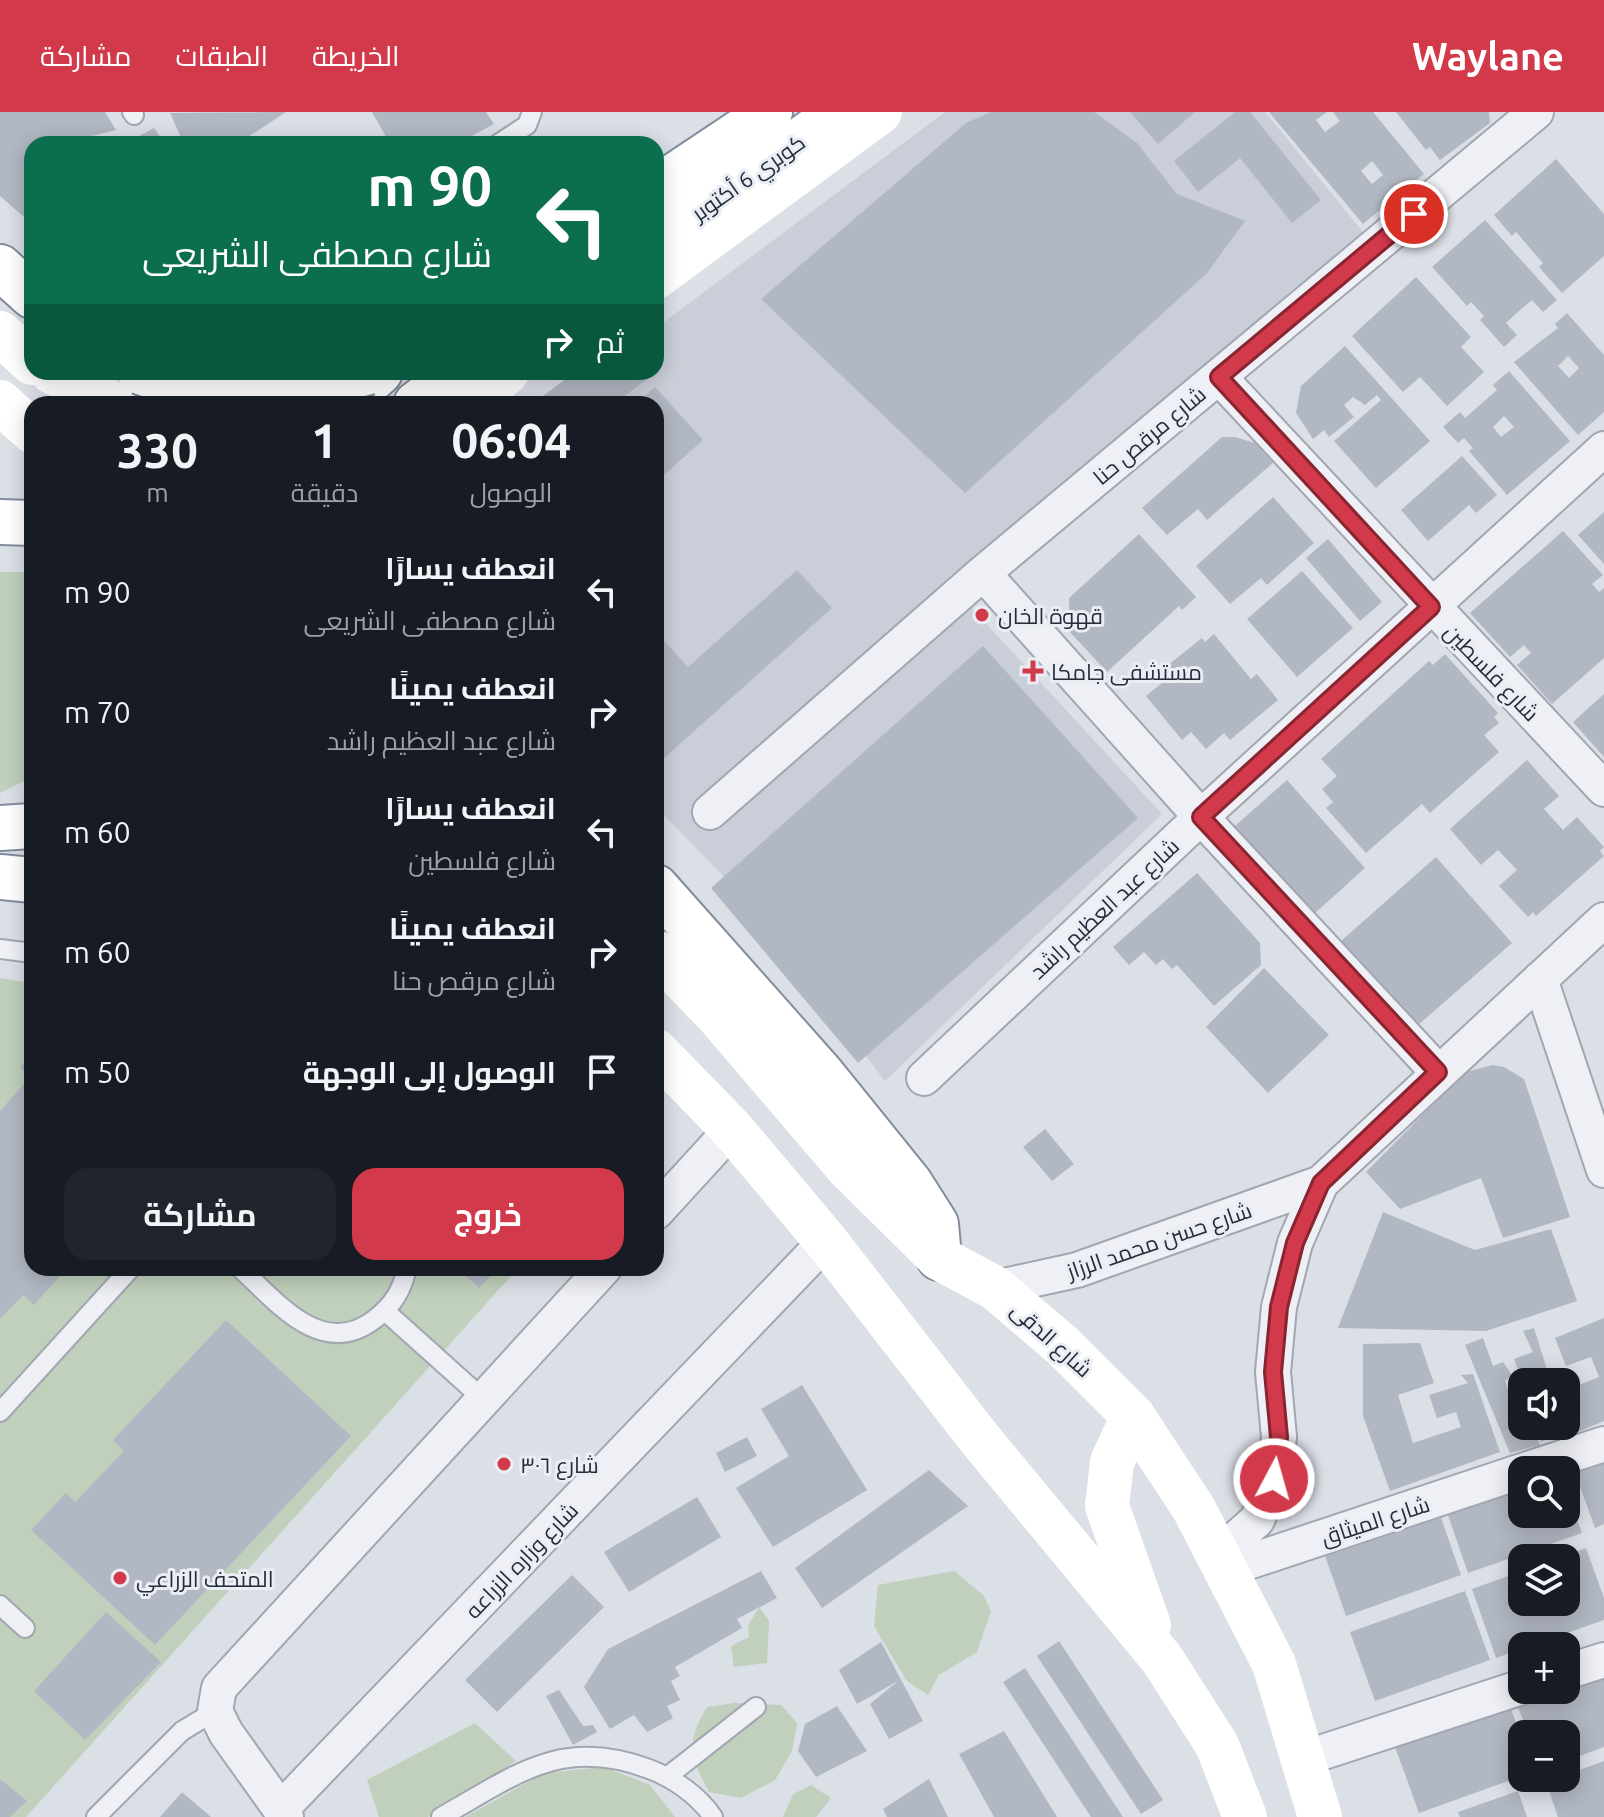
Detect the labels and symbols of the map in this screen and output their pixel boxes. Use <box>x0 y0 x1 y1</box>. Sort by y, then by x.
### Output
street label: كوبري 6 أكتوبر <box>685 129 812 230</box>
pin <box>1380 180 1448 248</box>
street label: شارع مرقص حنا <box>1088 381 1212 492</box>
place label: قهوة الخان <box>998 603 1103 630</box>
marker: قهوة الخان <box>973 606 991 624</box>
street label: شارع فلسطين <box>1437 618 1544 728</box>
place label: مستشفى جامكا <box>1051 659 1202 686</box>
marker: مستشفى جامكا <box>1022 660 1044 682</box>
street label: شارع عبد العظيم راشد <box>1025 833 1186 986</box>
street label: شارع حسن محمد الرزاز <box>1061 1197 1256 1287</box>
street label: شارع الدقى <box>1005 1296 1097 1384</box>
position arrow <box>1232 1437 1316 1521</box>
place label: شارع ٣٠٦ <box>520 1452 599 1480</box>
marker: شارع ٣٠٦ <box>495 1455 513 1473</box>
street label: شارع الميثاق <box>1317 1491 1433 1552</box>
street label: شارع وزاره الزراعه <box>460 1497 585 1625</box>
place label: المتحف الزراعي <box>136 1566 274 1596</box>
marker: المتحف الزراعي <box>111 1569 129 1587</box>

